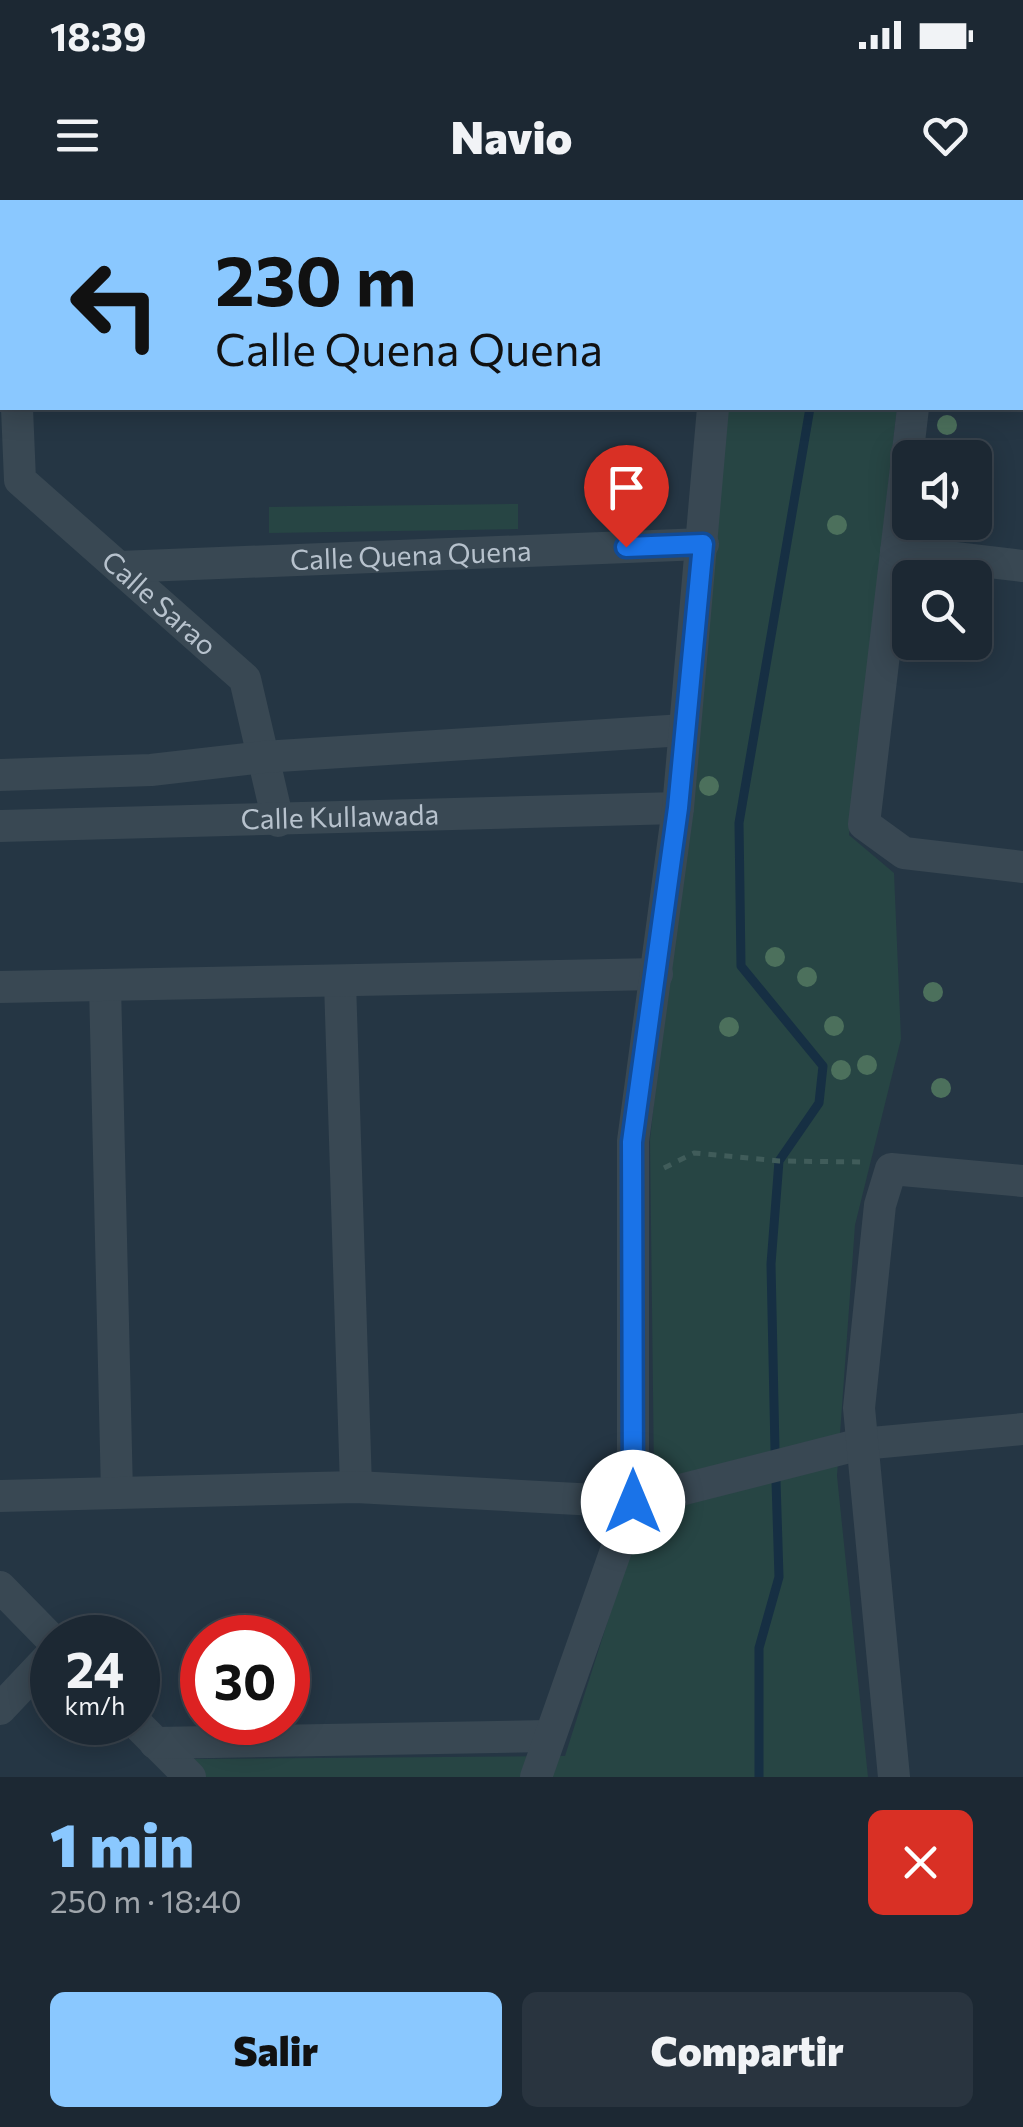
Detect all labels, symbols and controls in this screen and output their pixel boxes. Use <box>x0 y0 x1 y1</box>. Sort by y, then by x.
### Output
text: 18:39 <box>50 12 146 59</box>
icon: menu <box>50 108 105 163</box>
text: Navio <box>451 108 572 163</box>
icon: heart <box>918 108 973 163</box>
text: 230 m <box>215 235 417 320</box>
icon: left <box>50 240 180 370</box>
text: Calle Quena Quena <box>215 320 603 375</box>
map controls <box>892 440 992 660</box>
button: sound <box>892 440 992 540</box>
pin <box>584 445 669 548</box>
icon: arrive <box>599 460 654 515</box>
street label: Calle Quena Quena <box>289 533 532 576</box>
street label: Calle Sarao <box>96 543 224 662</box>
button: search <box>892 560 992 660</box>
street label: Calle Kullawada <box>240 796 440 836</box>
position arrow <box>581 1450 685 1554</box>
speed limit sign: 30 <box>180 1615 310 1745</box>
text: 24 <box>66 1637 124 1698</box>
text: km/h <box>65 1690 125 1720</box>
text: 1 min <box>50 1806 194 1879</box>
button: close <box>868 1810 973 1915</box>
text: 250 m · 18:40 <box>50 1880 242 1920</box>
button: Salir <box>50 1992 502 2107</box>
button: Compartir <box>522 1992 973 2107</box>

